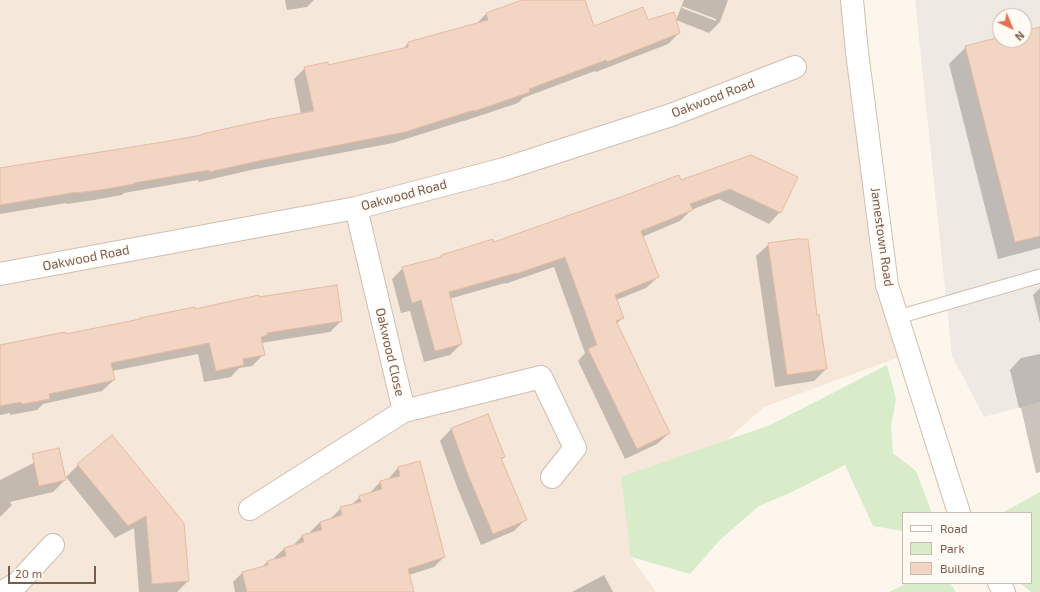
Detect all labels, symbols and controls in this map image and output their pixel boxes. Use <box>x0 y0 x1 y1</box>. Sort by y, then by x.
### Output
north arrow <box>992 8 1032 48</box>
text: N <box>1013 29 1027 44</box>
street label: Oakwood Road <box>669 75 757 121</box>
street label: Oakwood Road <box>359 176 449 214</box>
street label: Jamestown Road <box>867 186 897 288</box>
street label: Oakwood Road <box>41 242 131 274</box>
street label: Oakwood Close <box>372 306 408 398</box>
legend <box>902 512 1032 584</box>
text: Road <box>940 521 968 535</box>
text: Park <box>940 541 965 555</box>
scale bar <box>10 558 98 584</box>
text: Building <box>940 561 984 575</box>
text: 20 m <box>15 566 42 580</box>

